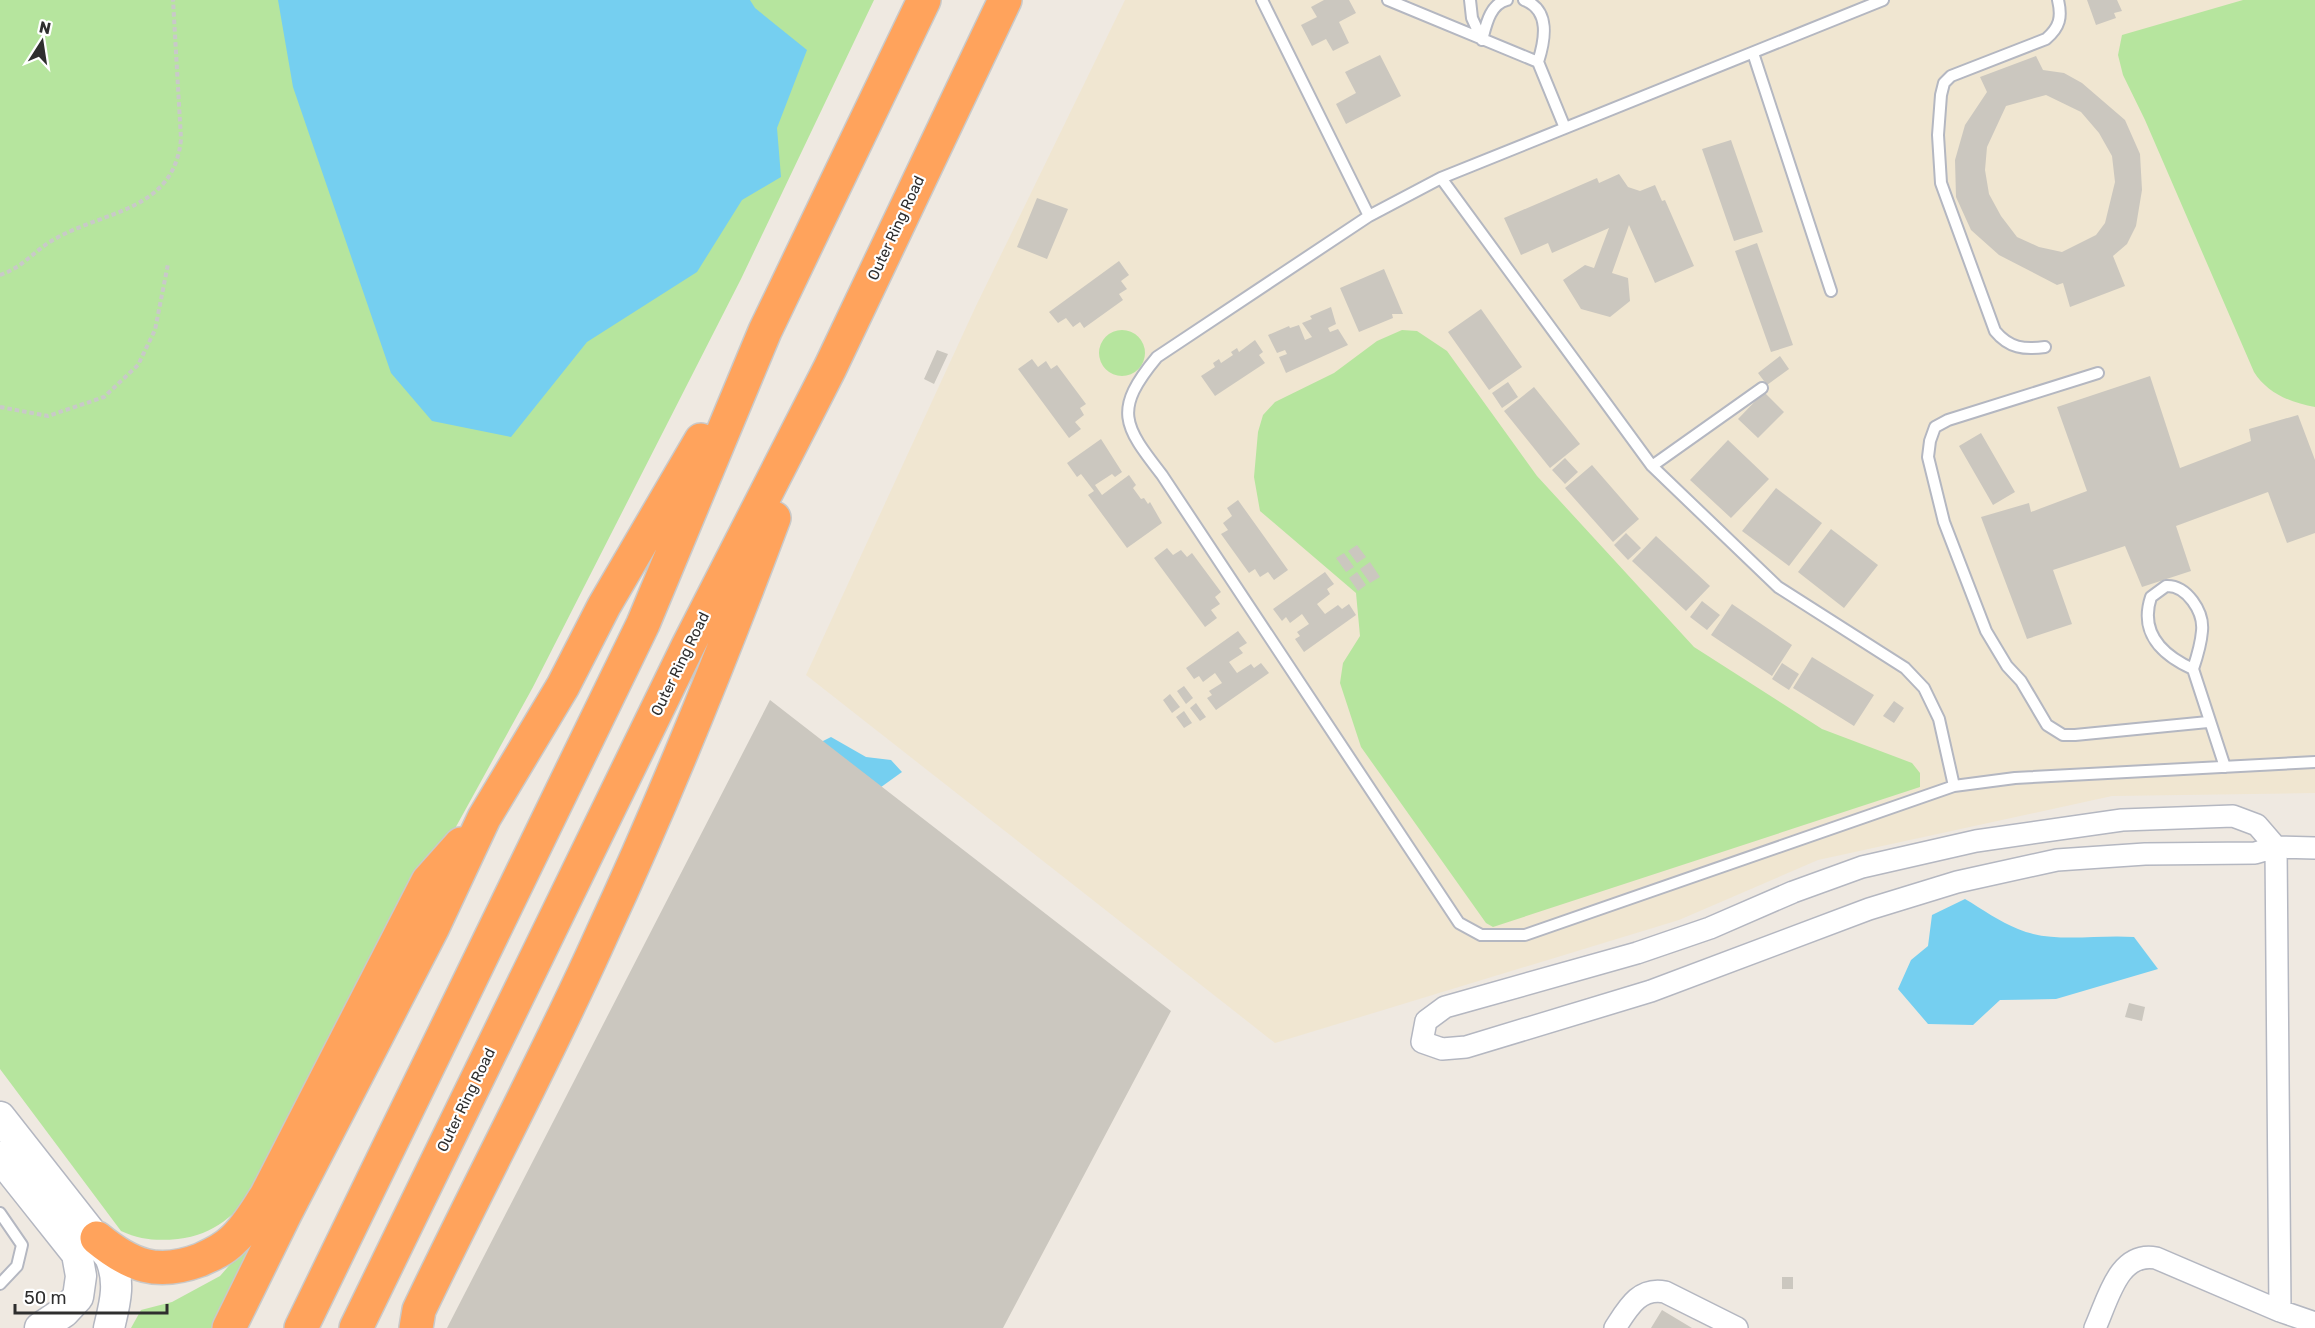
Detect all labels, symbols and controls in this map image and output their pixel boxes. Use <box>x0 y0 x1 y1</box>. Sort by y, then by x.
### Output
north arrow <box>12 12 72 72</box>
text: N <box>37 17 53 38</box>
street label: Outer Ring Road <box>864 173 928 283</box>
street label: Outer Ring Road <box>647 609 713 719</box>
street label: Outer Ring Road <box>433 1045 499 1155</box>
scale bar <box>15 1277 166 1315</box>
text: 50 m <box>24 1287 67 1309</box>

